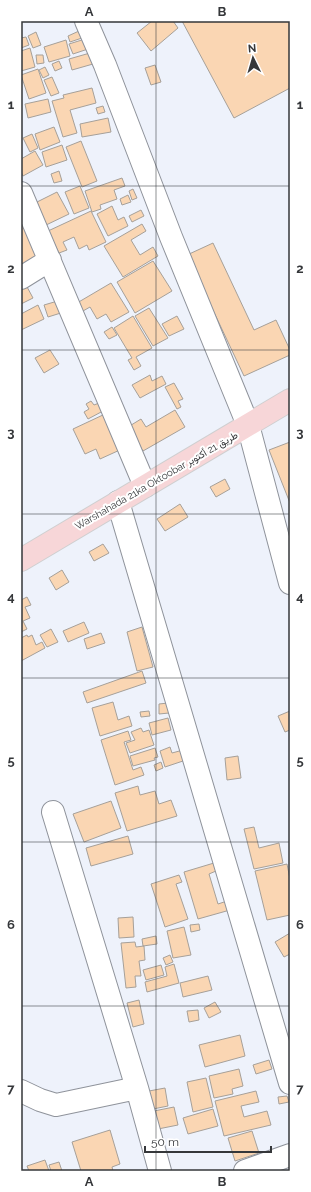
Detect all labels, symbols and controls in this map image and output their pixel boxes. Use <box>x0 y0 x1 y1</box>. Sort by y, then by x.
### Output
text: A <box>85 4 94 19</box>
text: B <box>218 4 227 19</box>
north arrow <box>233 38 273 78</box>
text: N <box>247 42 257 55</box>
text: 1 <box>8 97 15 112</box>
text: 1 <box>297 97 304 112</box>
text: 2 <box>7 261 15 276</box>
text: 2 <box>296 261 304 276</box>
text: 3 <box>7 425 15 440</box>
text: 3 <box>296 425 304 440</box>
street label: Warshahada 21ka Oktoobar طريق 21 أكتوبر <box>73 429 241 533</box>
text: 4 <box>7 589 15 604</box>
text: 4 <box>296 589 304 604</box>
text: 5 <box>7 753 15 768</box>
text: 5 <box>296 753 304 768</box>
text: 6 <box>7 917 15 932</box>
text: 6 <box>296 917 304 932</box>
text: 7 <box>7 1081 15 1096</box>
text: 7 <box>296 1081 304 1096</box>
scale bar <box>145 1128 271 1154</box>
text: 50 m <box>151 1135 179 1149</box>
text: A <box>85 1174 94 1189</box>
text: B <box>218 1174 227 1189</box>

